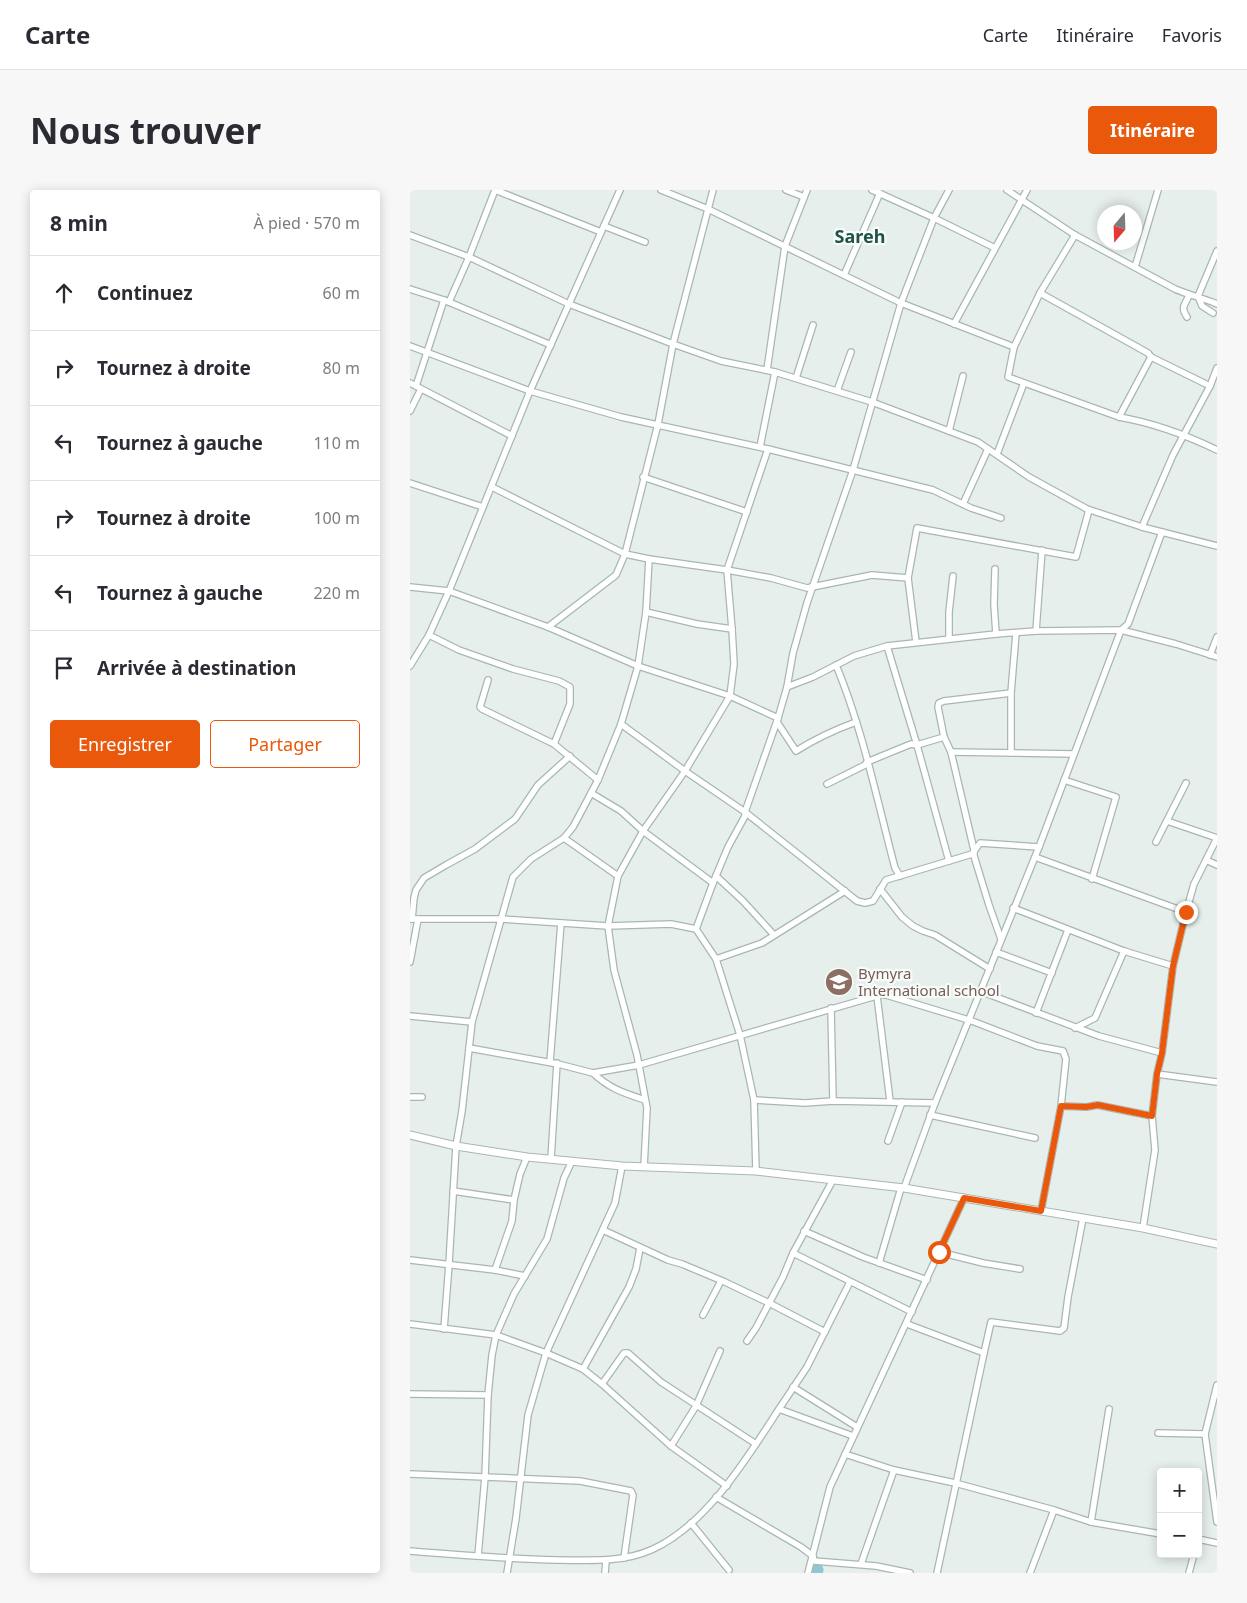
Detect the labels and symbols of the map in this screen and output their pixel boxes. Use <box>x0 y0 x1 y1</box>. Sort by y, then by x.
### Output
north arrow <box>1097 205 1142 250</box>
district label: Sareh <box>835 224 885 248</box>
route end <box>1175 901 1198 924</box>
place label: Bymyra International school <box>858 963 1000 1000</box>
school or university icon: Bymyra International school <box>824 967 854 997</box>
route start <box>928 1241 951 1264</box>

